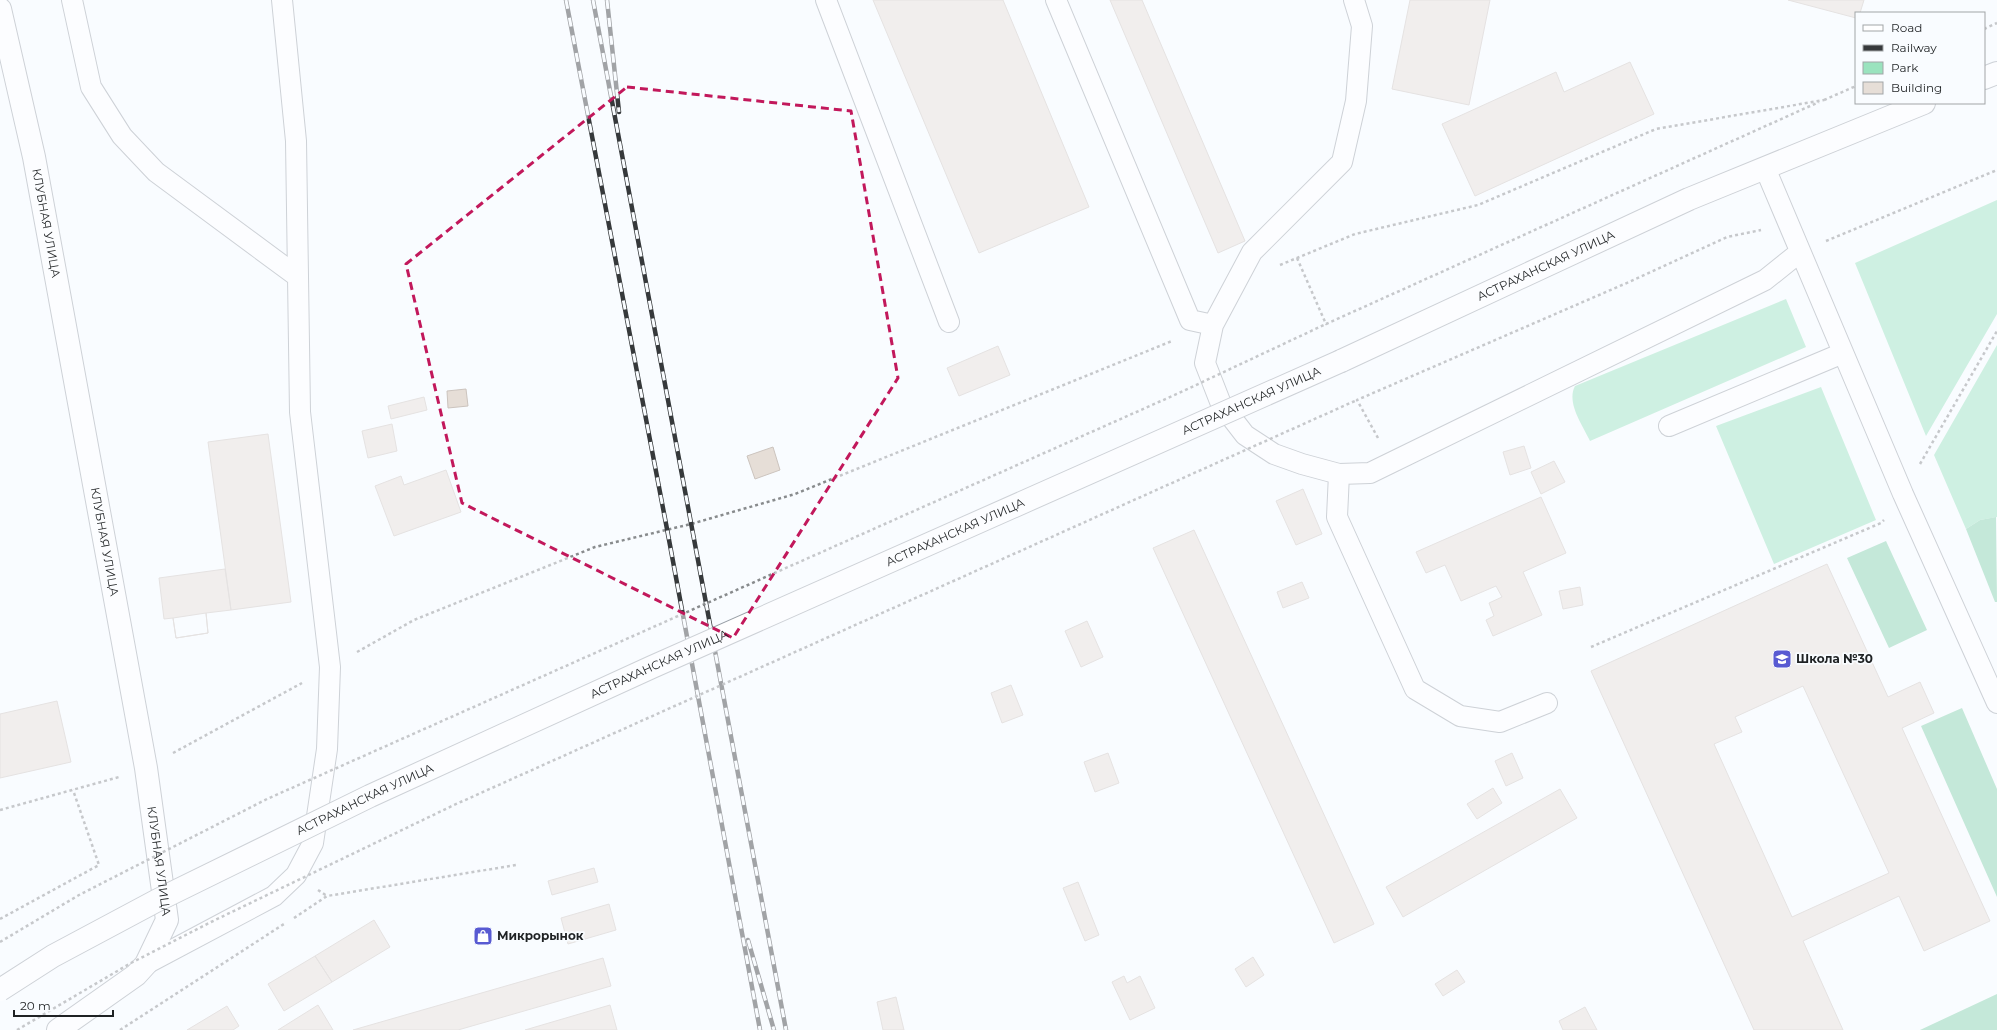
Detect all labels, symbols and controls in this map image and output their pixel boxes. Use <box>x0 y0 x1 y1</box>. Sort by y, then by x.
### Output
legend <box>1855 12 1985 104</box>
text: Road <box>1891 20 1922 35</box>
text: Railway <box>1891 40 1937 55</box>
text: Park <box>1891 60 1919 75</box>
text: Building <box>1891 80 1942 95</box>
street label: КЛУБНАЯ УЛИЦА <box>29 167 64 279</box>
street label: АСТРАХАНСКАЯ УЛИЦА <box>1474 227 1617 304</box>
street label: АСТРАХАНСКАЯ УЛИЦА <box>1179 363 1323 438</box>
street label: КЛУБНАЯ УЛИЦА <box>88 486 122 597</box>
street label: АСТРАХАНСКАЯ УЛИЦА <box>883 494 1027 569</box>
street label: АСТРАХАНСКАЯ УЛИЦА <box>587 626 731 701</box>
school or university icon: Школа №30 <box>1771 648 1793 670</box>
place label: Школа №30 <box>1796 651 1873 666</box>
street label: АСТРАХАНСКАЯ УЛИЦА <box>294 760 436 838</box>
street label: КЛУБНАЯ УЛИЦА <box>144 805 174 917</box>
shop icon: Микрорынок <box>472 925 494 947</box>
place label: Микрорынок <box>497 928 584 943</box>
scale bar <box>14 992 113 1018</box>
text: 20 m <box>20 998 51 1013</box>

